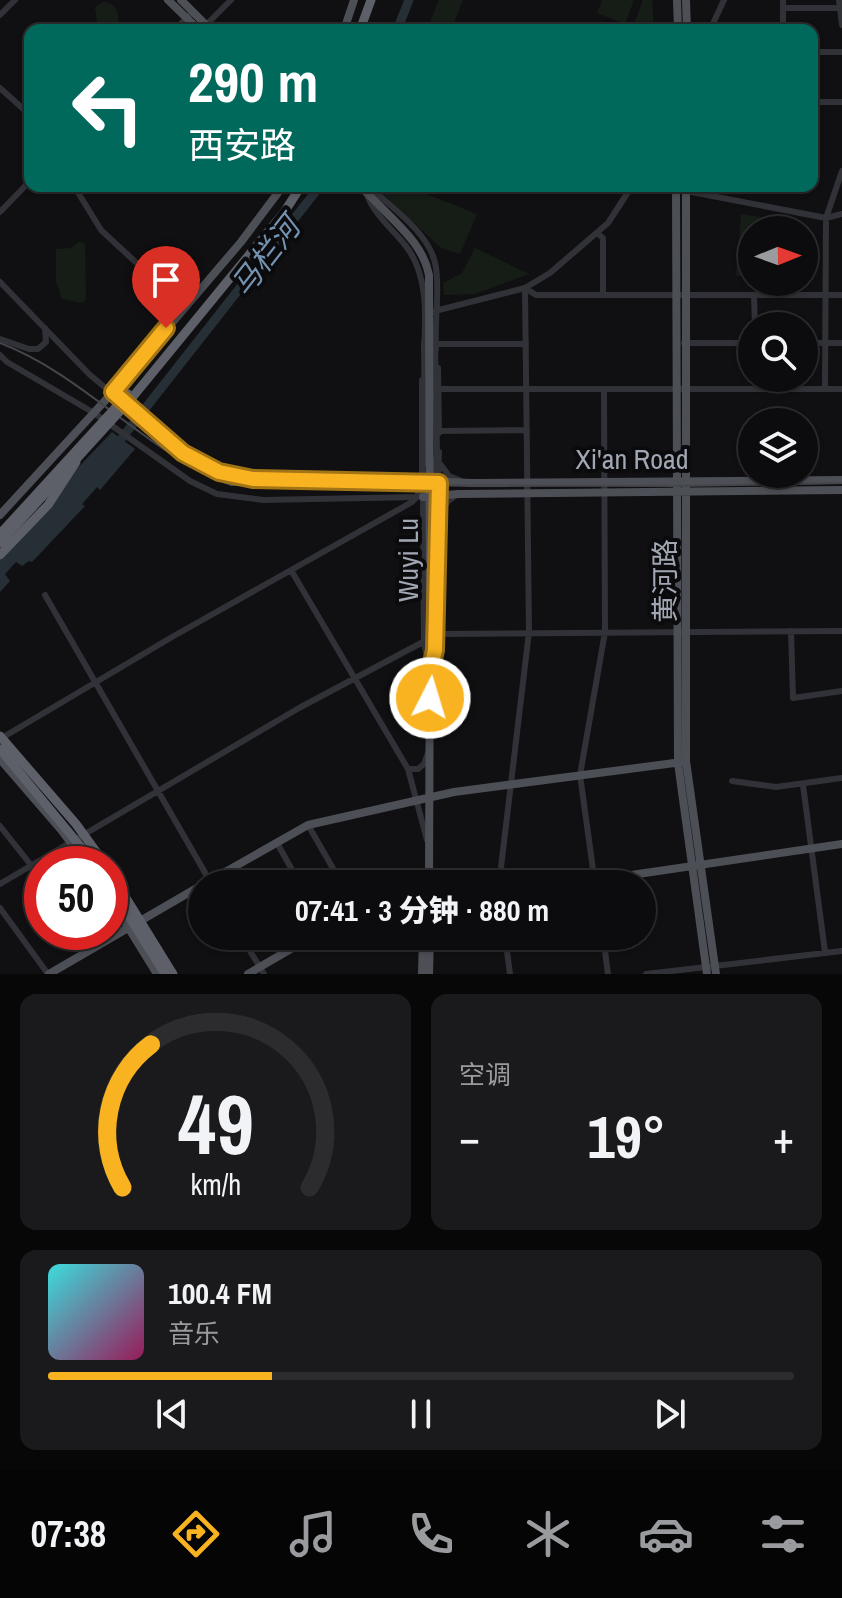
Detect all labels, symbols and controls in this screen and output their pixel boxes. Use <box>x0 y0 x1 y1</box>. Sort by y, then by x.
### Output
text: 290 m <box>188 44 318 119</box>
icon: left <box>56 56 160 160</box>
text: 西安路 <box>188 121 296 169</box>
water label: 马栏河 <box>222 204 312 304</box>
north arrow <box>738 216 818 296</box>
map controls <box>738 216 818 488</box>
pin <box>132 246 200 328</box>
icon: arrive <box>144 258 188 302</box>
button: search <box>738 312 818 392</box>
button: layers <box>738 408 818 488</box>
street label: Xi'an Road <box>576 440 688 478</box>
street label: Wuyi Lu <box>389 518 427 602</box>
street label: 黄河路 <box>646 539 684 623</box>
position arrow <box>388 656 472 740</box>
speed limit sign: 50 <box>24 846 128 950</box>
text: 07:41 · 3 分钟 · 880 m <box>295 890 549 930</box>
text: 空调 <box>459 1057 511 1092</box>
text: 49 <box>178 1068 253 1180</box>
text: 19° <box>587 1096 666 1177</box>
text: − <box>459 1107 480 1167</box>
text: + <box>773 1107 794 1167</box>
text: km/h <box>190 1165 241 1204</box>
text: 100.4 FM <box>168 1273 272 1313</box>
text: 音乐 <box>168 1316 220 1351</box>
icon: previous <box>150 1392 194 1436</box>
icon: pause <box>399 1392 443 1436</box>
icon: next <box>648 1392 692 1436</box>
icon: directions <box>168 1506 224 1562</box>
icon: music <box>285 1506 341 1562</box>
icon: phone <box>403 1506 459 1562</box>
icon: climate <box>520 1506 576 1562</box>
icon: car <box>638 1506 694 1562</box>
icon: filters <box>755 1506 811 1562</box>
text: 07:38 <box>31 1510 106 1558</box>

